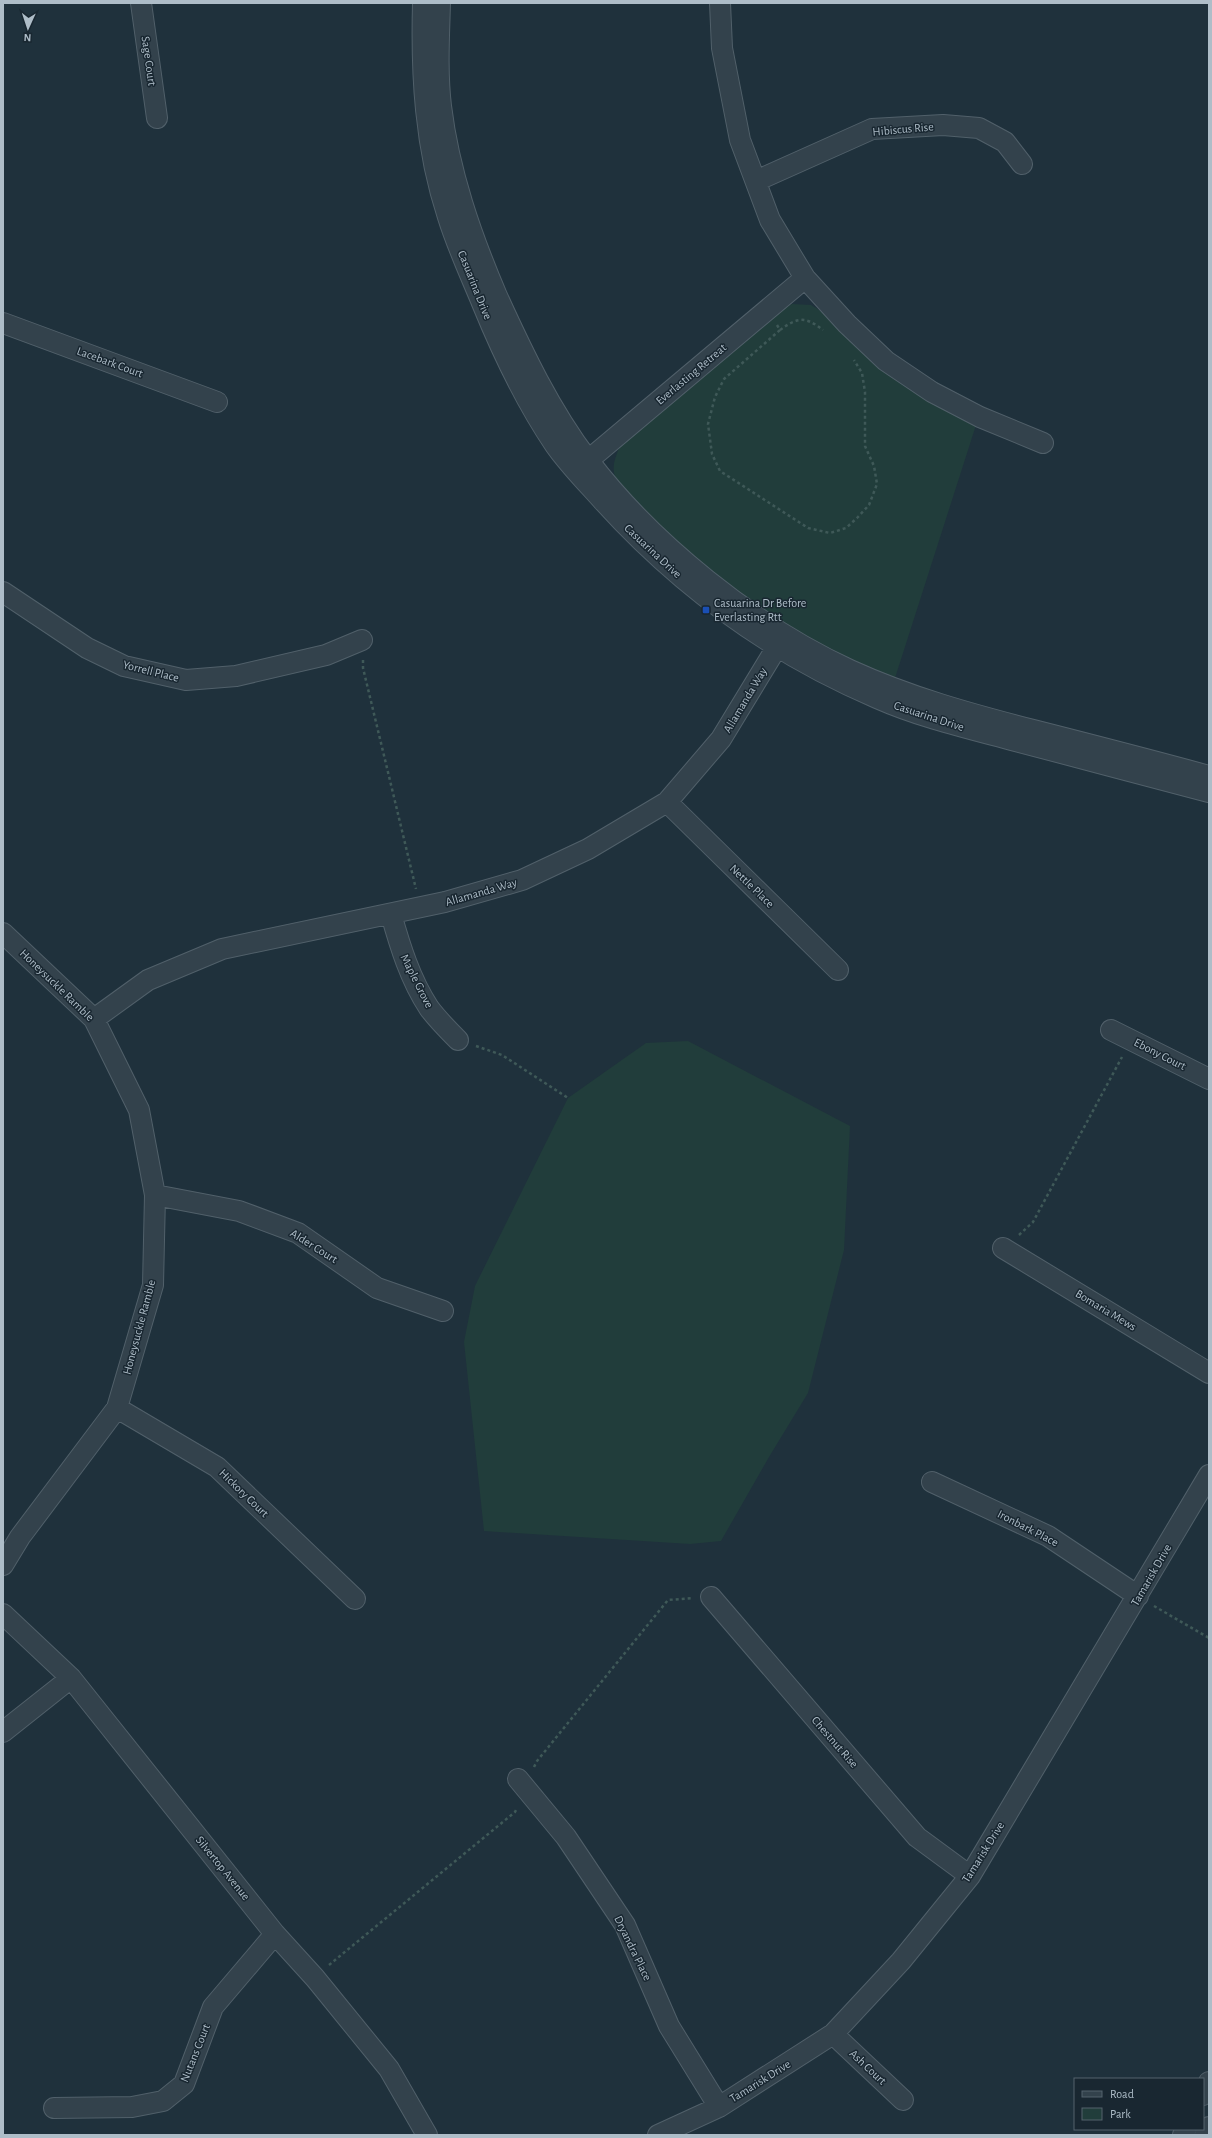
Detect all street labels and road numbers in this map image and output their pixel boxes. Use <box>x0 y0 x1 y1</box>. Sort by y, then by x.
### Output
street label: Sage Court <box>140 35 158 87</box>
street label: Hibiscus Rise <box>872 120 934 138</box>
street label: Casuarina Drive <box>456 249 494 321</box>
street label: Everlasting Retreat <box>654 341 729 407</box>
street label: Lacebark Court <box>75 345 145 380</box>
street label: Casuarina Drive <box>622 522 684 580</box>
street label: Yorrell Place <box>122 658 180 684</box>
street label: Allamanda Way <box>721 665 770 735</box>
street label: Casuarina Drive <box>892 699 966 733</box>
street label: Nettle Place <box>728 862 776 910</box>
street label: Allamanda Way <box>444 876 518 909</box>
street label: Honeysuckle Ramble <box>17 947 96 1024</box>
street label: Maple Grove <box>398 952 436 1010</box>
street label: Ebony Court <box>1132 1036 1188 1073</box>
street label: Alder Court <box>288 1227 340 1265</box>
street label: Honeysuckle Ramble <box>121 1278 158 1376</box>
street label: Bomaria Mews <box>1073 1287 1139 1333</box>
street label: Hickory Court <box>216 1467 271 1520</box>
street label: Ironbark Place <box>996 1508 1060 1548</box>
street label: Tamarisk Drive <box>1129 1542 1173 1608</box>
street label: Chestnut Rise <box>809 1714 861 1770</box>
street label: Tamarisk Drive <box>960 1819 1006 1885</box>
street label: Silvertop Avenue <box>194 1834 252 1902</box>
street label: Dryandra Place <box>611 1914 654 1983</box>
street label: Nutans Court <box>178 2022 212 2084</box>
street label: Ash Court <box>847 2047 889 2087</box>
street label: Tamarisk Drive <box>727 2058 793 2104</box>

